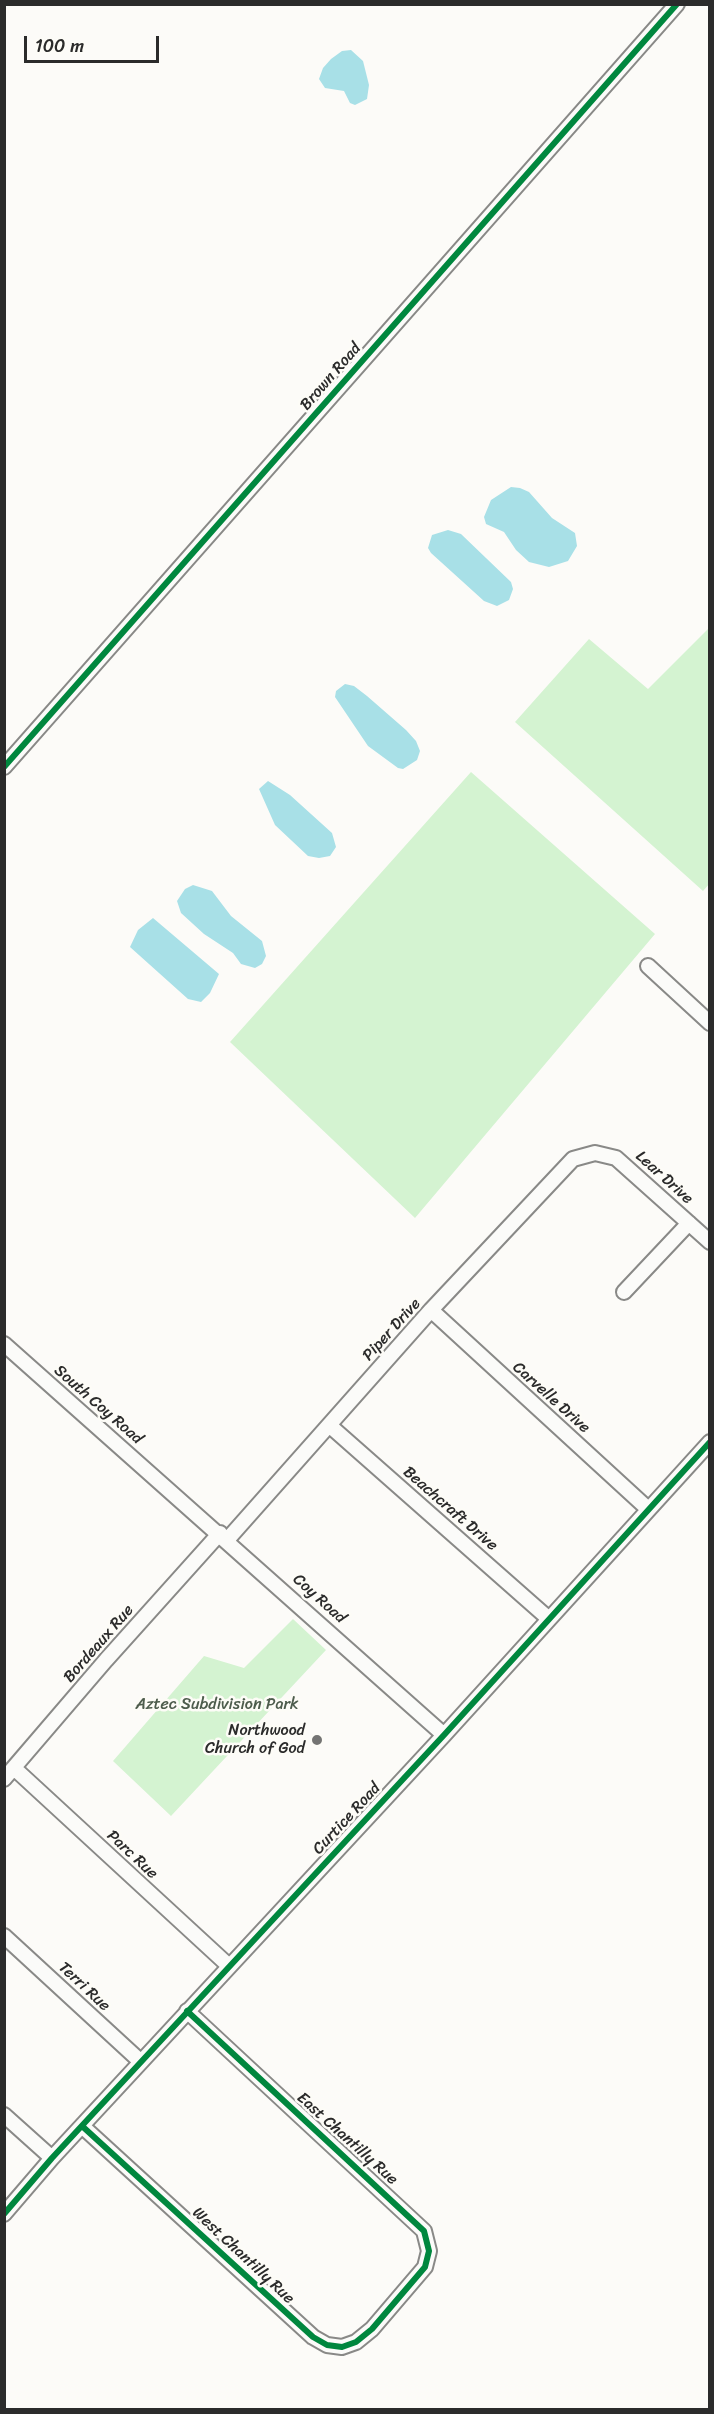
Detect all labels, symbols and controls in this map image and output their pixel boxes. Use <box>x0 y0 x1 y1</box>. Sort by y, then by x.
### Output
scale bar <box>27 24 162 62</box>
text: 100 m <box>35 30 84 62</box>
street label: Brown Road <box>297 339 365 415</box>
street label: Lear Drive <box>631 1147 697 1209</box>
street label: Piper Drive <box>359 1295 425 1365</box>
street label: Carvelle Drive <box>508 1358 594 1438</box>
street label: South Coy Road <box>50 1361 146 1449</box>
street label: Beachcraft Drive <box>399 1463 501 1555</box>
street label: Coy Road <box>288 1570 350 1628</box>
street label: Bordeaux Rue <box>60 1601 138 1687</box>
park label: Aztec Subdivision Park <box>135 1695 299 1715</box>
place label: Northwood Church of God <box>205 1721 305 1759</box>
marker: Northwood Church of God <box>310 1733 324 1747</box>
street label: Curtice Road <box>309 1779 385 1859</box>
street label: Parc Rue <box>102 1827 162 1883</box>
street label: Terri Rue <box>54 1958 114 2016</box>
street label: East Chantilly Rue <box>293 2089 401 2189</box>
street label: West Chantilly Rue <box>188 2204 298 2308</box>

